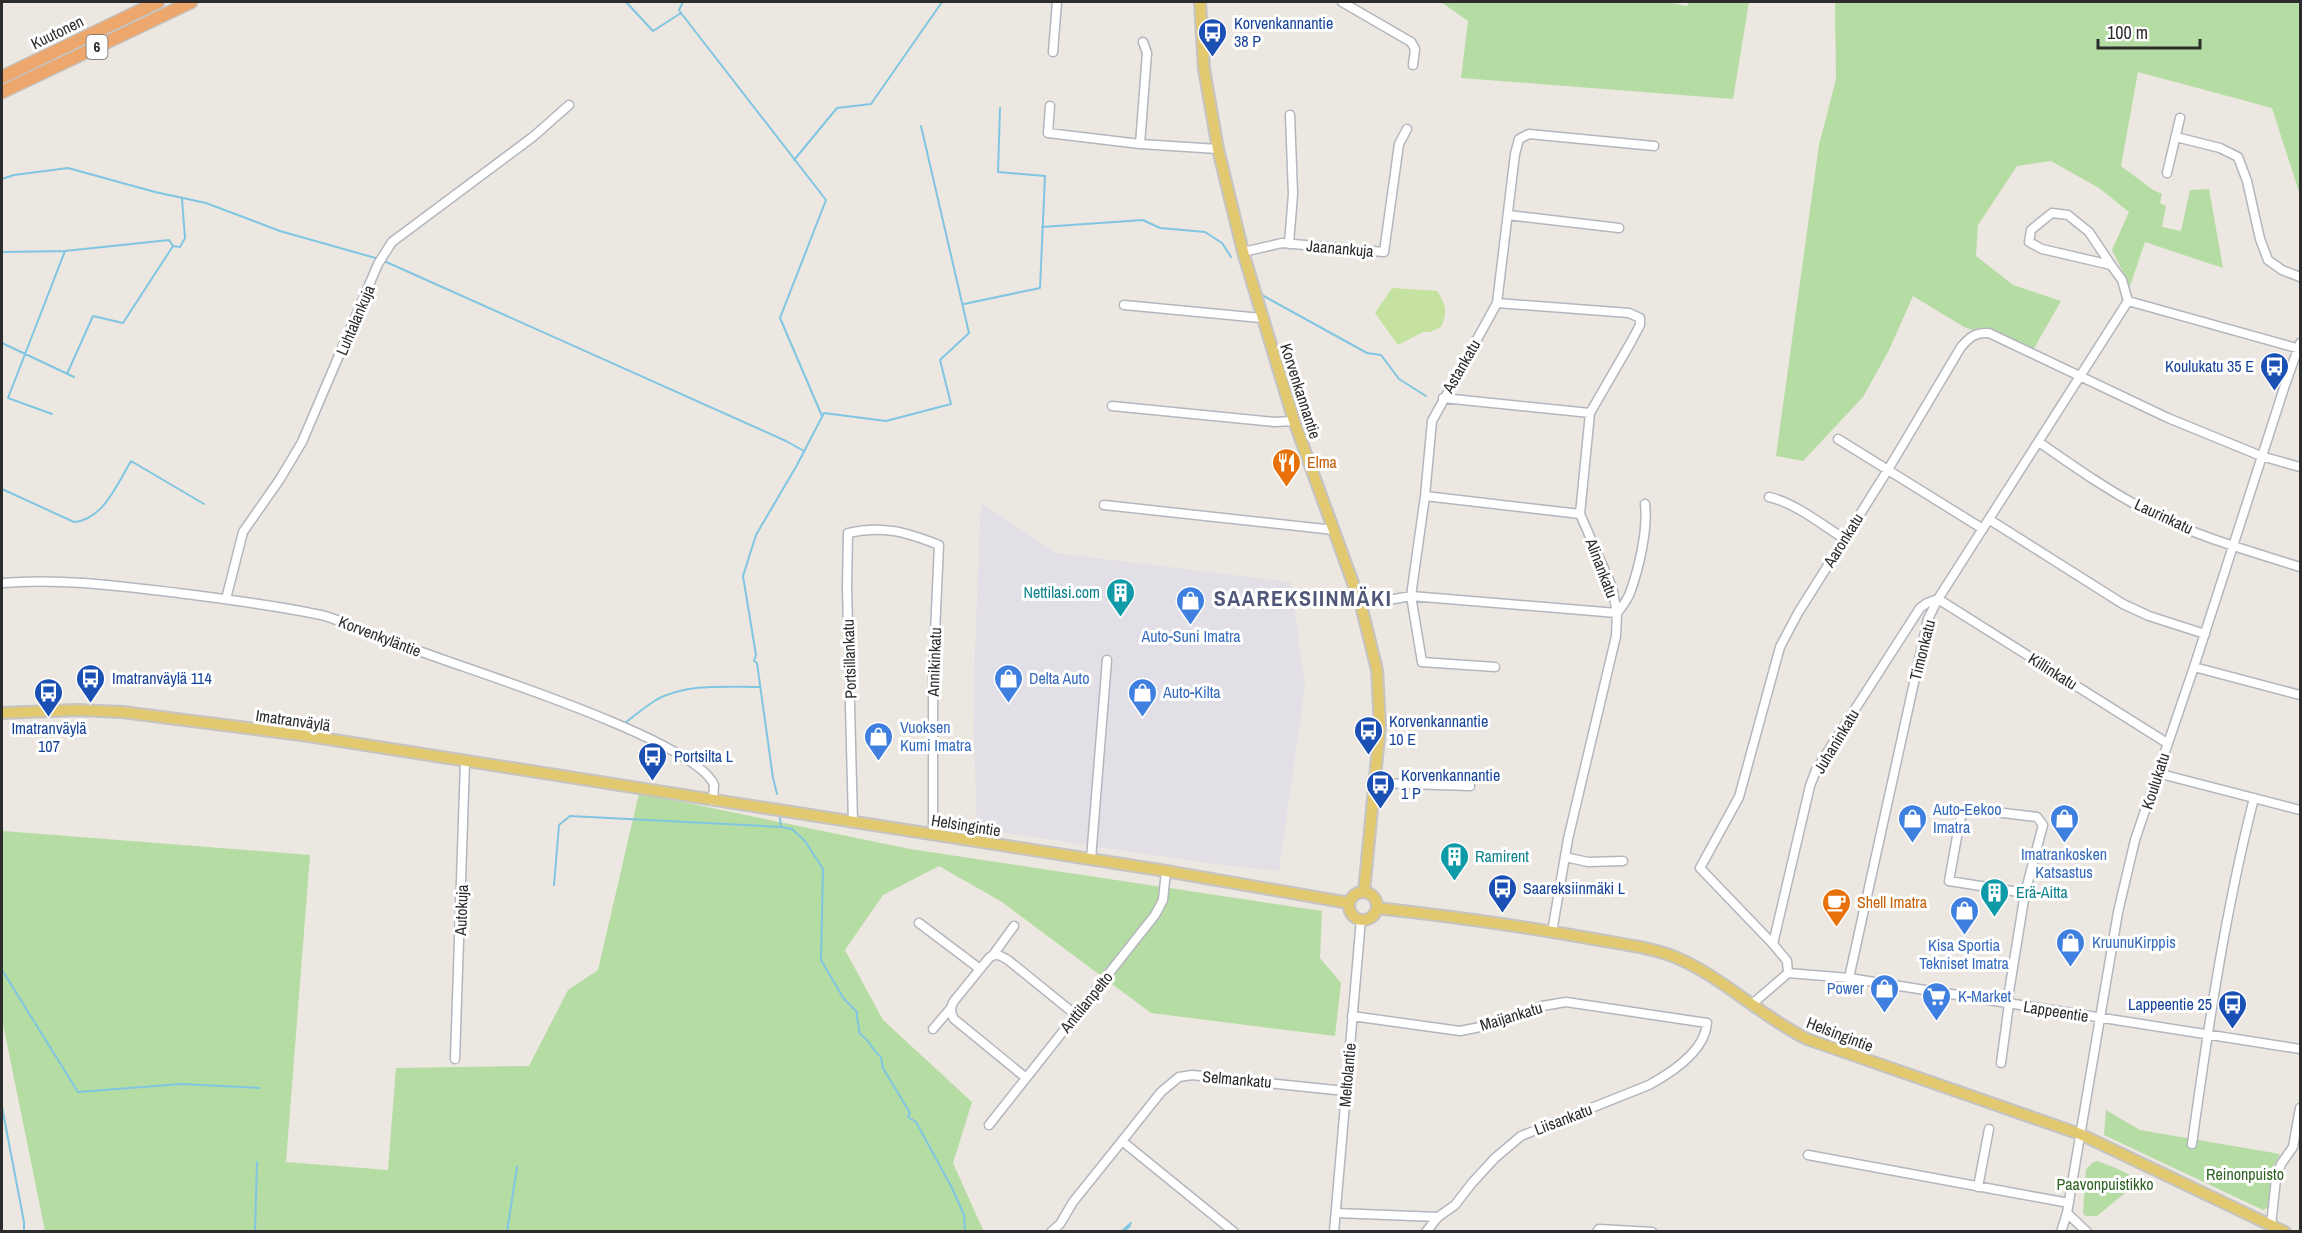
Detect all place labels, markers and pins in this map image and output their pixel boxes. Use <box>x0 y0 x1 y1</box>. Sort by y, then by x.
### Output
place label: Korvenkannantie 38 P <box>1234 12 1333 52</box>
bus stop icon: Korvenkannantie 38 P <box>1197 16 1229 58</box>
bus stop icon: Koulukatu 35 E <box>2259 350 2291 392</box>
place label: Koulukatu 35 E <box>2165 355 2254 377</box>
restaurant icon: Elma <box>1270 446 1302 488</box>
place label: Elma <box>1307 451 1338 473</box>
building icon: Nettilasi.com <box>1105 576 1137 618</box>
place label: Nettilasi.com <box>1023 581 1100 603</box>
shop icon: Auto-Suni Imatra <box>1175 584 1207 626</box>
place label: Auto-Suni Imatra <box>1140 625 1241 647</box>
bus stop icon: Imatranväylä 114 <box>75 662 107 704</box>
shop icon: Delta Auto <box>992 662 1024 704</box>
place label: Imatranväylä 114 <box>112 667 212 689</box>
place label: Delta Auto <box>1029 667 1090 689</box>
bus stop icon: Imatranväylä 107 <box>33 676 65 718</box>
shop icon: Auto-Kilta <box>1126 676 1158 718</box>
place label: Auto-Kilta <box>1162 681 1221 703</box>
place label: Korvenkannantie 10 E <box>1389 710 1488 750</box>
bus stop icon: Korvenkannantie 10 E <box>1352 714 1384 756</box>
place label: Vuoksen Kumi Imatra <box>900 716 972 756</box>
place label: Imatranväylä 107 <box>11 717 87 757</box>
shop icon: Vuoksen Kumi Imatra <box>863 720 895 762</box>
bus stop icon: Portsilta L <box>637 740 669 782</box>
place label: Portsilta L <box>674 745 734 767</box>
place label: Korvenkannantie 1 P <box>1401 764 1500 804</box>
bus stop icon: Korvenkannantie 1 P <box>1364 768 1396 810</box>
place label: Auto-Eekoo Imatra <box>1932 798 2002 838</box>
shop icon: Auto-Eekoo Imatra <box>1896 802 1928 844</box>
shop icon: Imatrankosken Katsastus <box>2048 802 2080 844</box>
building icon: Ramirent <box>1438 840 1470 882</box>
place label: Imatrankosken Katsastus <box>2021 843 2107 883</box>
place label: Ramirent <box>1475 845 1529 867</box>
bus stop icon: Saareksiinmäki L <box>1486 872 1518 914</box>
building icon: Erä-Aitta <box>1979 876 2011 918</box>
place label: Saareksiinmäki L <box>1523 877 1626 899</box>
place label: Erä-Aitta <box>2016 881 2068 903</box>
cafe icon: Shell Imatra <box>1820 886 1852 928</box>
place label: Shell Imatra <box>1857 891 1928 913</box>
shop icon: Kisa Sportia Tekniset Imatra <box>1948 894 1980 936</box>
shop icon: KruunuKirppis <box>2055 926 2087 968</box>
place label: KruunuKirppis <box>2092 931 2176 953</box>
place label: Kisa Sportia Tekniset Imatra <box>1919 934 2010 974</box>
shop icon: Power <box>1869 972 1901 1014</box>
place label: Power <box>1827 977 1865 999</box>
supermarket icon: K-Market <box>1921 980 1953 1022</box>
place label: K-Market <box>1958 985 2012 1007</box>
bus stop icon: Lappeentie 25 <box>2217 988 2249 1030</box>
place label: Lappeentie 25 <box>2128 993 2212 1015</box>

